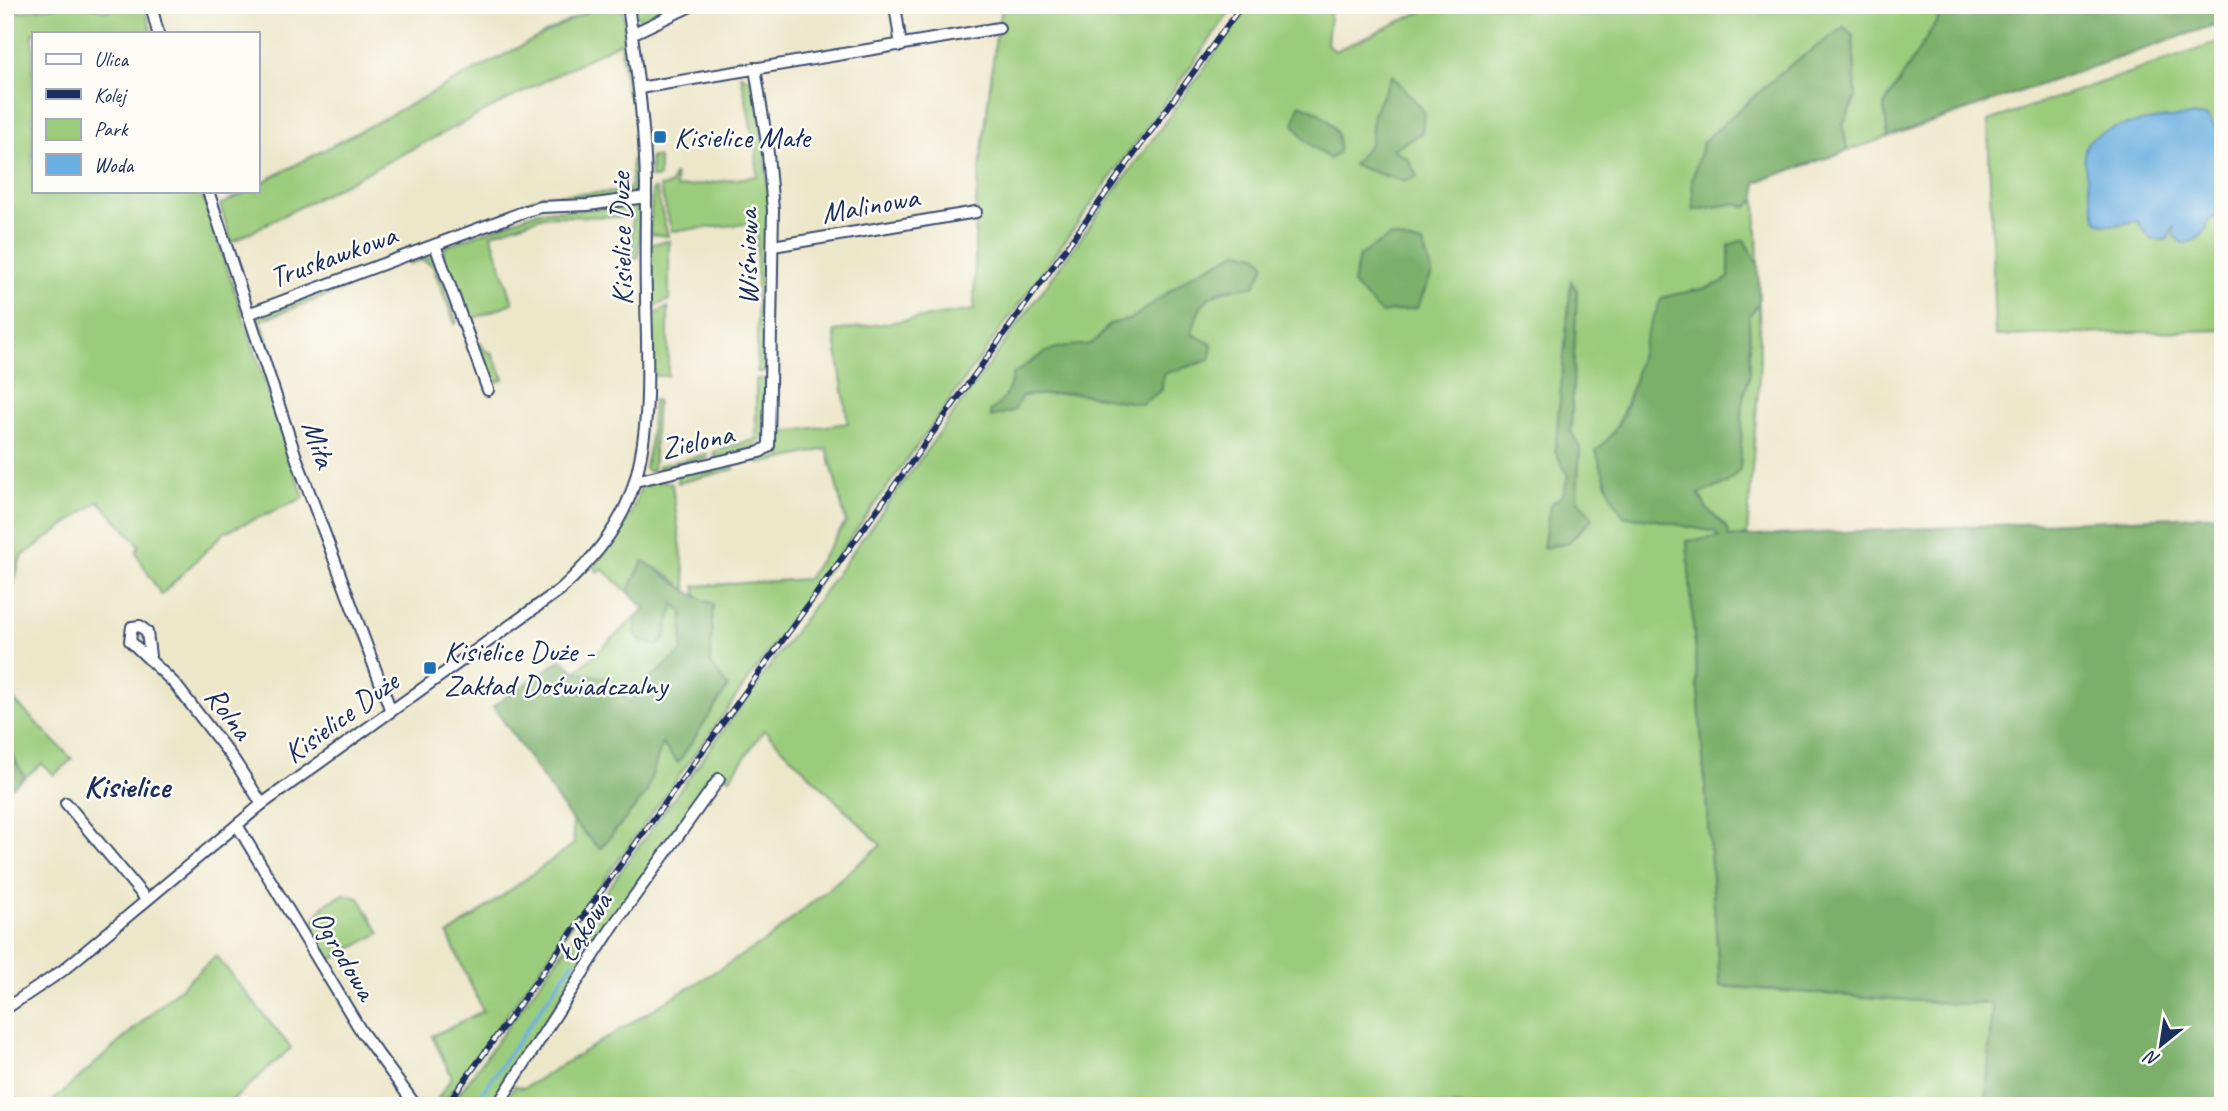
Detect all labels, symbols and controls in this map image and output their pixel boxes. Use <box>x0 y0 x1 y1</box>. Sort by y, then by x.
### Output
legend <box>32 32 259 192</box>
text: Ulica <box>94 46 130 72</box>
text: Kolej <box>94 82 128 108</box>
text: Park <box>94 116 129 142</box>
place label: Kisielice Małe <box>674 118 812 156</box>
marker: Kisielice Małe <box>652 129 668 145</box>
text: Woda <box>94 152 135 178</box>
street label: Kisielice Duże <box>601 170 641 306</box>
street label: Malinowa <box>818 177 923 232</box>
street label: Wiśniowa <box>728 206 766 305</box>
street label: Truskawkowa <box>264 215 403 296</box>
street label: Zielona <box>657 414 739 468</box>
street label: Miła <box>293 415 345 474</box>
place label: Kisielice Duże - Zakład Doświadczalny <box>444 632 670 704</box>
marker: Kisielice Duże - Zakład Doświadczalny <box>422 660 438 676</box>
street label: Kisielice Duże <box>276 661 408 771</box>
street label: Rolna <box>197 679 263 749</box>
district label: Kisielice <box>84 766 172 807</box>
street label: Łąkowa <box>548 883 622 969</box>
street label: Ogrodowa <box>303 903 387 1009</box>
north arrow <box>2126 1010 2196 1080</box>
text: N <box>2139 1044 2164 1072</box>

